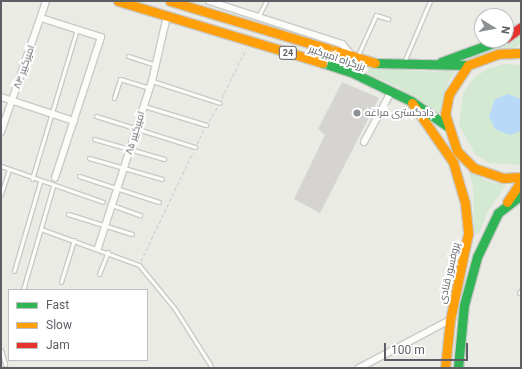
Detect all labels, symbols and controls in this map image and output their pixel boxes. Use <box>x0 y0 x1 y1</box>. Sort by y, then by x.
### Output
north arrow <box>474 8 514 48</box>
text: N <box>498 25 512 35</box>
street label: بزرگراه امیرکبیر <box>307 43 367 73</box>
street label: امیرکبیر ۸۴ <box>11 44 37 90</box>
road number: 24 <box>278 46 298 60</box>
place label: دادگستری مراغه <box>365 107 434 119</box>
marker: دادگستری مراغه <box>352 108 362 118</box>
street label: امیرکبیر ۸۵ <box>123 110 147 156</box>
street label: پروفسور قنادی <box>436 241 462 305</box>
legend <box>8 289 148 361</box>
text: Fast <box>46 298 69 312</box>
text: Slow <box>46 318 72 332</box>
scale bar <box>386 335 470 361</box>
text: Jam <box>46 338 70 352</box>
text: 100 m <box>391 343 425 357</box>

